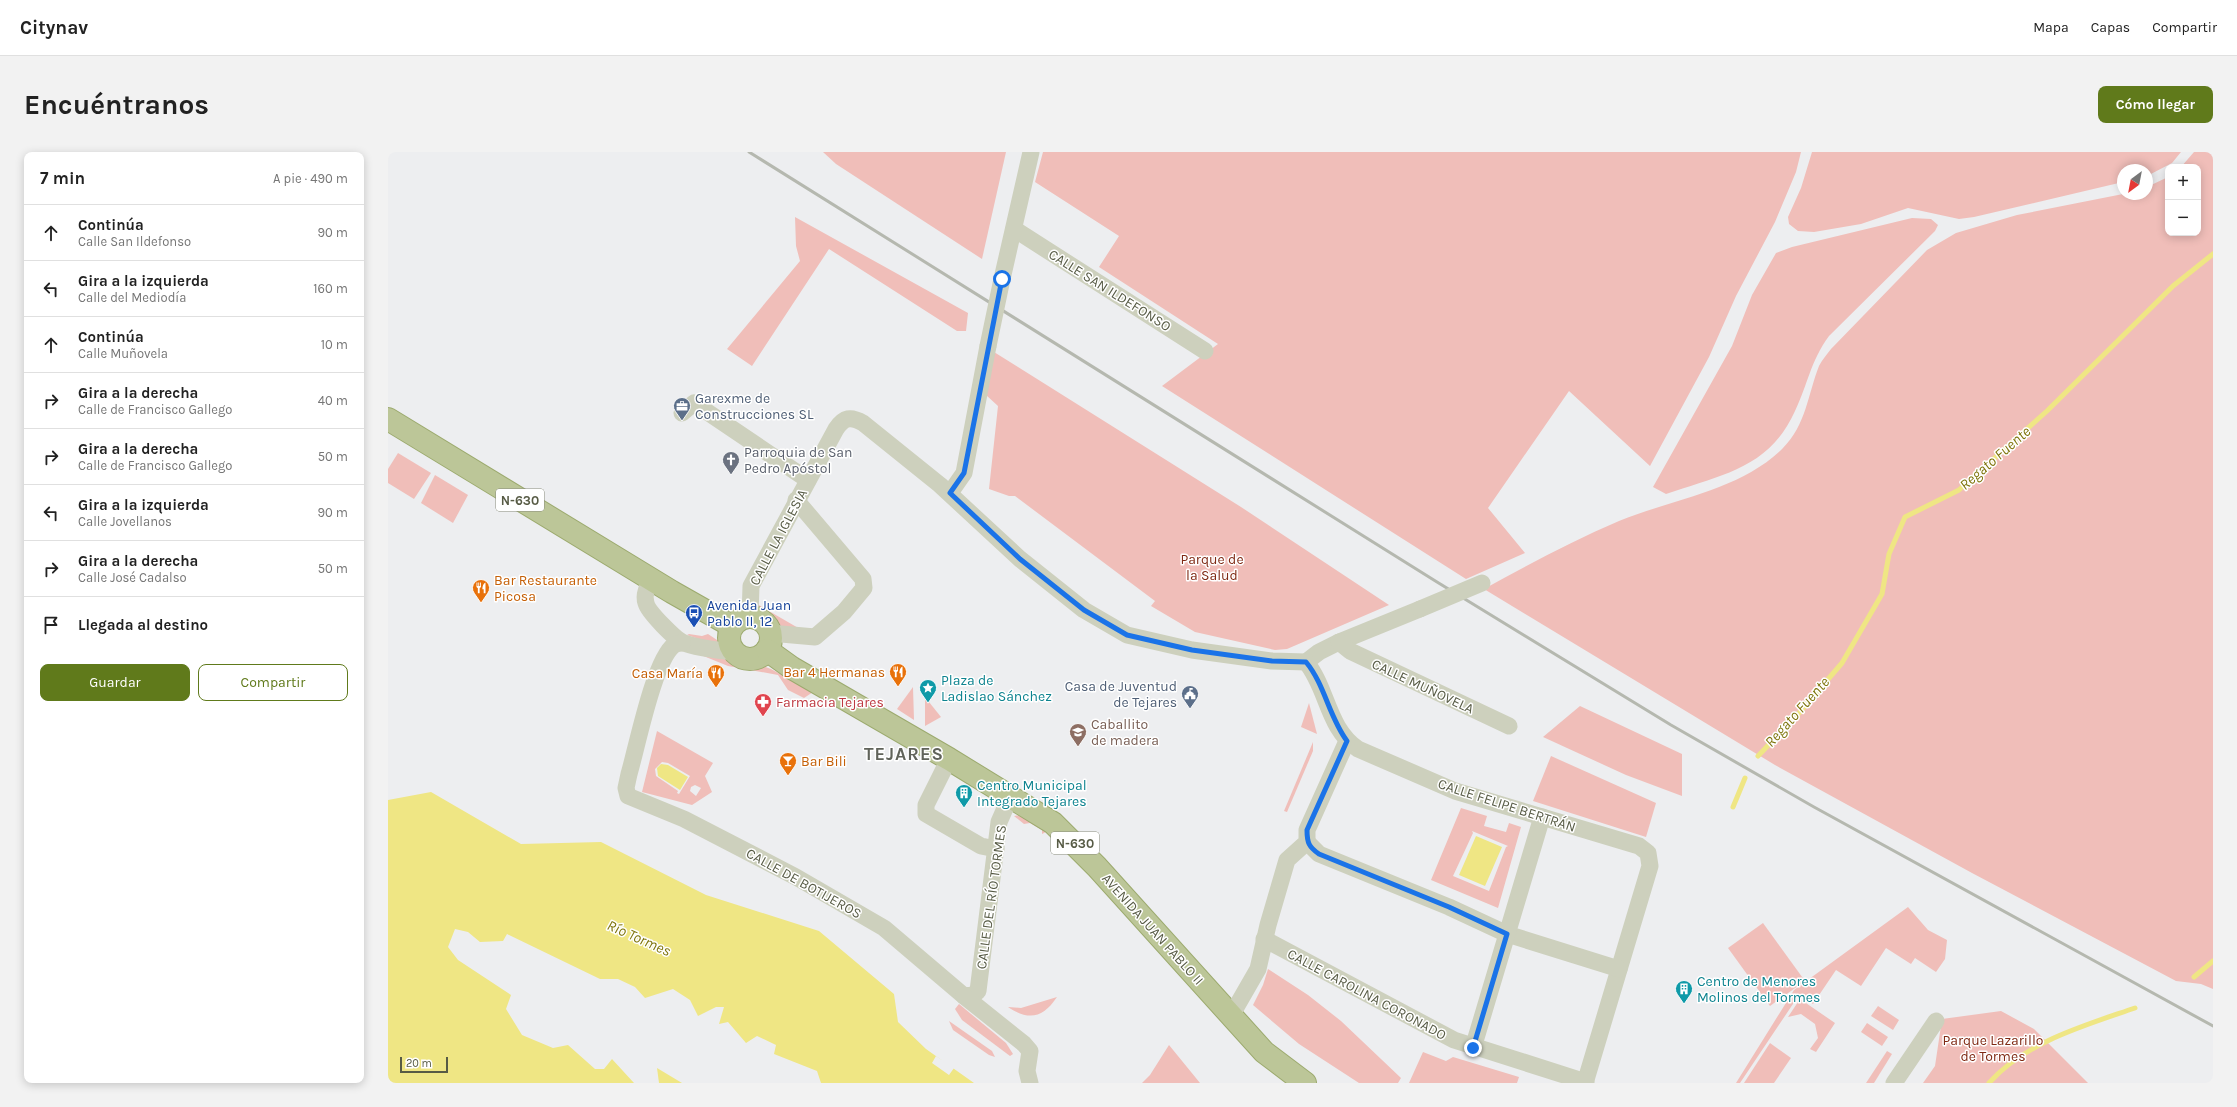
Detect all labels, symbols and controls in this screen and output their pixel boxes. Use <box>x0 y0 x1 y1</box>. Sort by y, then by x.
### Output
text: Citynav <box>20 17 88 39</box>
text: Mapa <box>2033 19 2069 36</box>
text: Capas <box>2091 19 2130 36</box>
text: Compartir <box>2152 19 2217 36</box>
button: Cómo llegar <box>2098 86 2213 123</box>
text: Encuéntranos <box>24 88 209 121</box>
north arrow <box>2117 164 2153 200</box>
map controls <box>2165 164 2201 236</box>
button: + <box>2165 164 2201 200</box>
text: 7 min <box>40 168 85 188</box>
text: A pie · 490 m <box>273 171 348 186</box>
button: − <box>2165 200 2201 236</box>
text: Continúa <box>78 216 144 234</box>
icon: ahead <box>40 222 62 244</box>
text: 90 m <box>317 225 348 240</box>
text: Calle San Ildefonso <box>78 234 191 249</box>
street label: CALLE SAN ILDEFONSO <box>1045 246 1174 335</box>
route start <box>993 270 1011 288</box>
text: Gira a la izquierda <box>78 272 209 290</box>
icon: left <box>40 278 62 300</box>
text: 160 m <box>313 281 348 296</box>
text: Calle del Mediodía <box>78 290 186 305</box>
text: Continúa <box>78 328 144 346</box>
icon: ahead <box>40 334 62 356</box>
text: 10 m <box>321 337 348 352</box>
text: Calle Muñovela <box>78 346 168 361</box>
text: Gira a la derecha <box>78 384 198 402</box>
icon: right <box>40 390 62 412</box>
place label: Garexme de Construcciones SL <box>695 390 814 423</box>
text: 40 m <box>318 393 348 408</box>
office icon: Garexme de Construcciones SL <box>672 396 692 421</box>
text: Calle de Francisco Gallego <box>78 402 232 417</box>
water label: Regato Fuente <box>1956 422 2034 494</box>
text: Gira a la derecha <box>78 440 198 458</box>
place label: Parroquia de San Pedro Apóstol <box>744 444 853 477</box>
icon: right <box>40 446 62 468</box>
text: 50 m <box>318 449 348 464</box>
church icon: Parroquia de San Pedro Apóstol <box>721 450 741 475</box>
text: Calle de Francisco Gallego <box>78 458 232 473</box>
street label: CALLE LA IGLESIA <box>746 486 811 588</box>
road number: N-630 <box>496 489 544 511</box>
text: Gira a la izquierda <box>78 496 209 514</box>
icon: left <box>40 502 62 524</box>
text: 90 m <box>317 505 348 520</box>
text: Calle Jovellanos <box>78 514 172 529</box>
park label: Parque de la Salud <box>1180 551 1244 584</box>
text: Gira a la derecha <box>78 552 198 570</box>
icon: right <box>40 558 62 580</box>
text: 50 m <box>318 561 348 576</box>
text: Calle José Cadalso <box>78 570 187 585</box>
place label: Bar Restaurante Picosa <box>494 572 597 605</box>
restaurant icon: Bar Restaurante Picosa <box>471 578 491 603</box>
place label: Avenida Juan Pablo II, 12 <box>707 597 791 630</box>
bus stop icon: Avenida Juan Pablo II, 12 <box>684 603 704 628</box>
icon: arrive <box>40 614 62 636</box>
text: Llegada al destino <box>78 616 208 634</box>
street label: CALLE MUÑOVELA <box>1369 655 1477 718</box>
restaurant icon: Bar 4 Hermanas <box>888 662 908 687</box>
restaurant icon: Casa María <box>706 663 726 688</box>
button: Guardar <box>40 664 190 701</box>
button: Compartir <box>198 664 348 701</box>
place label: Bar 4 Hermanas <box>783 664 885 681</box>
place label: Casa María <box>632 665 703 682</box>
place label: Plaza de Ladislao Sánchez <box>941 672 1052 705</box>
water label: Regato Fuente <box>1761 673 1833 751</box>
place icon: Plaza de Ladislao Sánchez <box>918 678 938 703</box>
place label: Casa de Juventud de Tejares <box>1065 678 1177 711</box>
public building icon: Casa de Juventud de Tejares <box>1180 684 1200 709</box>
pharmacy icon: Farmacia Tejares <box>753 692 773 717</box>
place label: Farmacia Tejares <box>776 694 884 711</box>
place label: Caballito de madera <box>1091 716 1159 749</box>
school or university icon: Caballito de madera <box>1068 722 1088 747</box>
district label: TEJARES <box>864 743 944 765</box>
bar icon: Bar Bili <box>778 751 798 776</box>
place label: Bar Bili <box>801 753 847 770</box>
street label: CALLE FELIPE BERTRÁN <box>1436 774 1578 836</box>
place label: Centro Municipal Integrado Tejares <box>977 777 1087 810</box>
building icon: Centro Municipal Integrado Tejares <box>954 783 974 808</box>
street label: CALLE DEL RÍO TORMES <box>972 824 1010 970</box>
road number: N-630 <box>1051 832 1099 854</box>
street label: CALLE DE BOTIJEROS <box>743 845 865 922</box>
street label: AVENIDA JUAN PABLO II <box>1098 870 1207 989</box>
water label: Río Tormes <box>604 916 674 960</box>
street label: CALLE CAROLINA CORONADO <box>1284 945 1449 1044</box>
place label: Centro de Menores Molinos del Tormes <box>1697 973 1820 1006</box>
building icon: Centro de Menores Molinos del Tormes <box>1674 979 1694 1004</box>
park label: Parque Lazarillo de Tormes <box>1942 1032 2044 1065</box>
route end <box>1464 1039 1482 1057</box>
scale bar <box>400 1055 448 1074</box>
text: 20 m <box>406 1057 432 1070</box>

